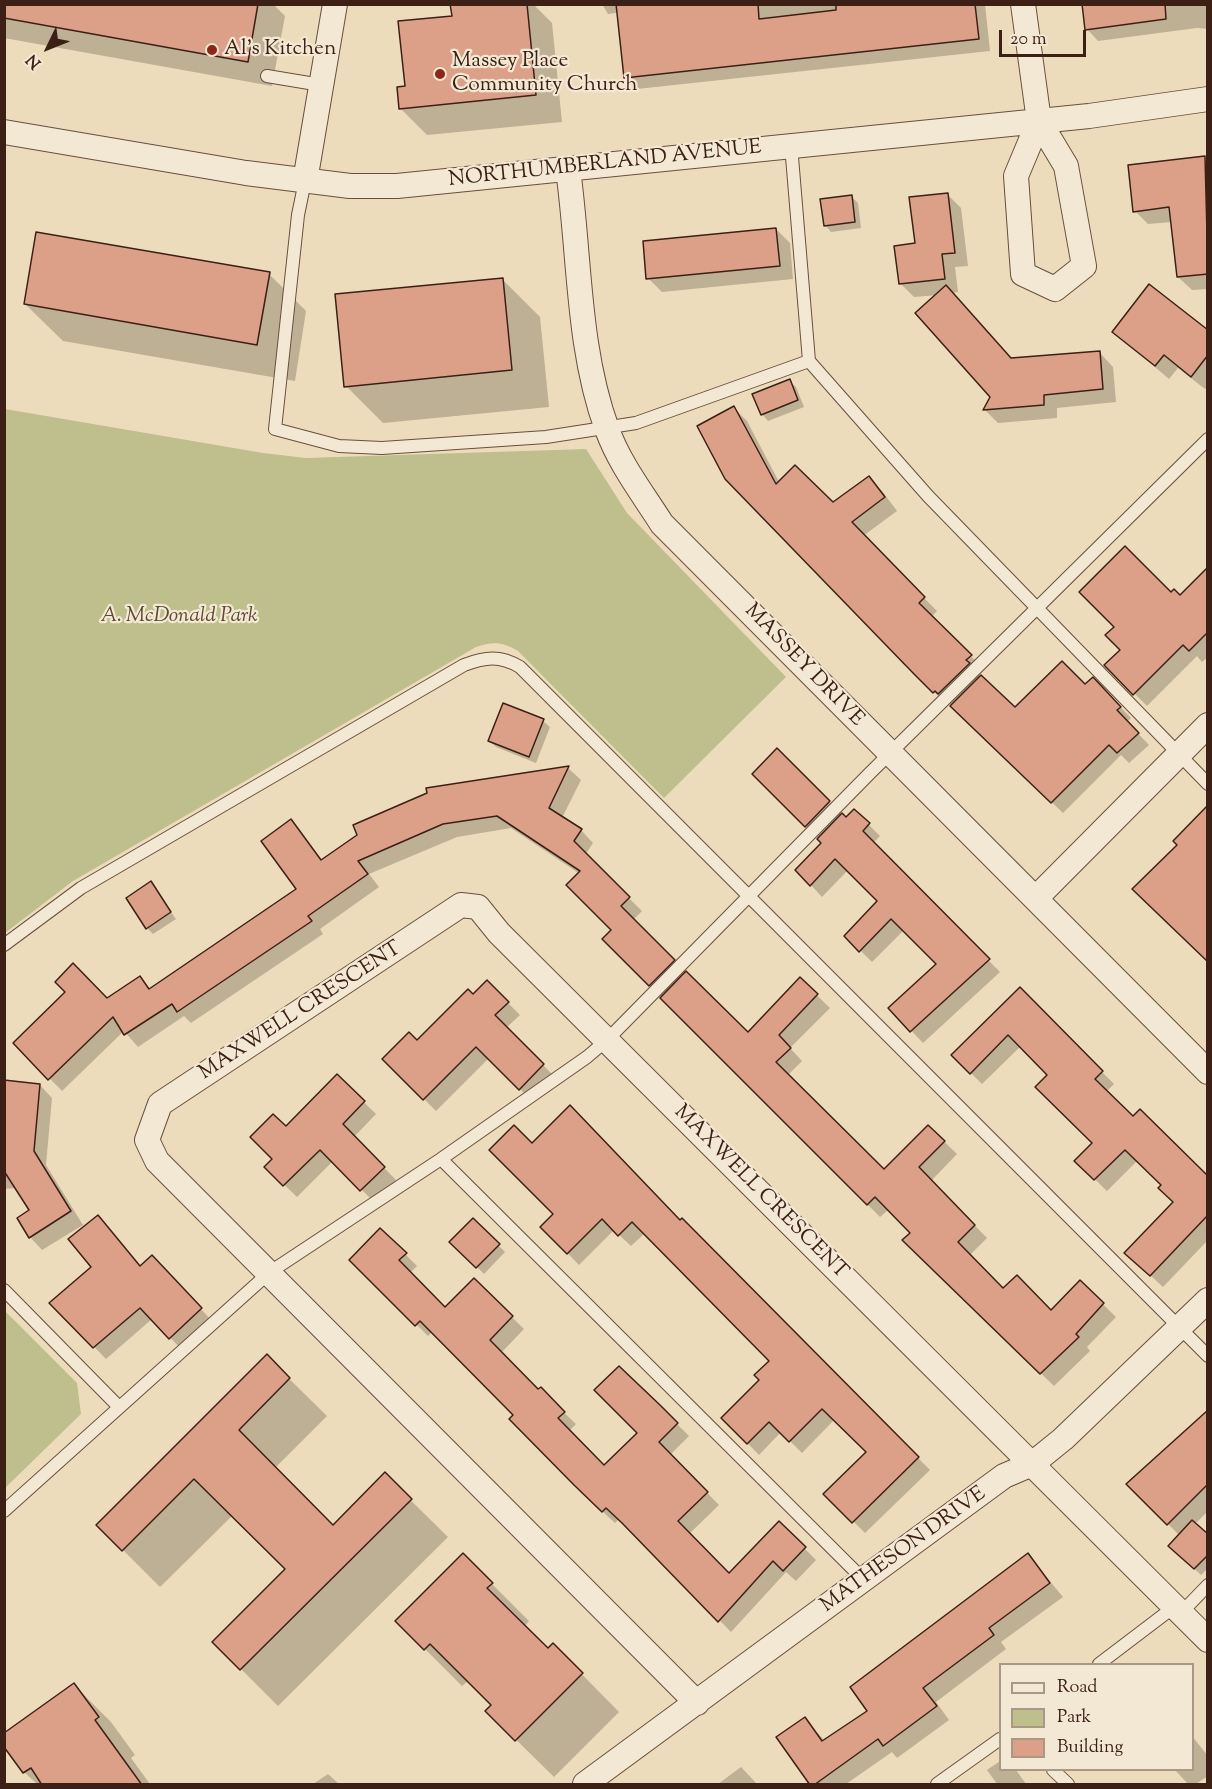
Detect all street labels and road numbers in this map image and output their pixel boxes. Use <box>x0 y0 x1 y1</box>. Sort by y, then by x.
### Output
street label: NORTHUMBERLAND AVENUE <box>447 136 763 194</box>
street label: MASSEY DRIVE <box>738 599 868 733</box>
street label: MAXWELL CRESCENT <box>195 937 407 1087</box>
street label: MAXWELL CRESCENT <box>668 1101 852 1285</box>
street label: MATHESON DRIVE <box>816 1483 992 1619</box>

